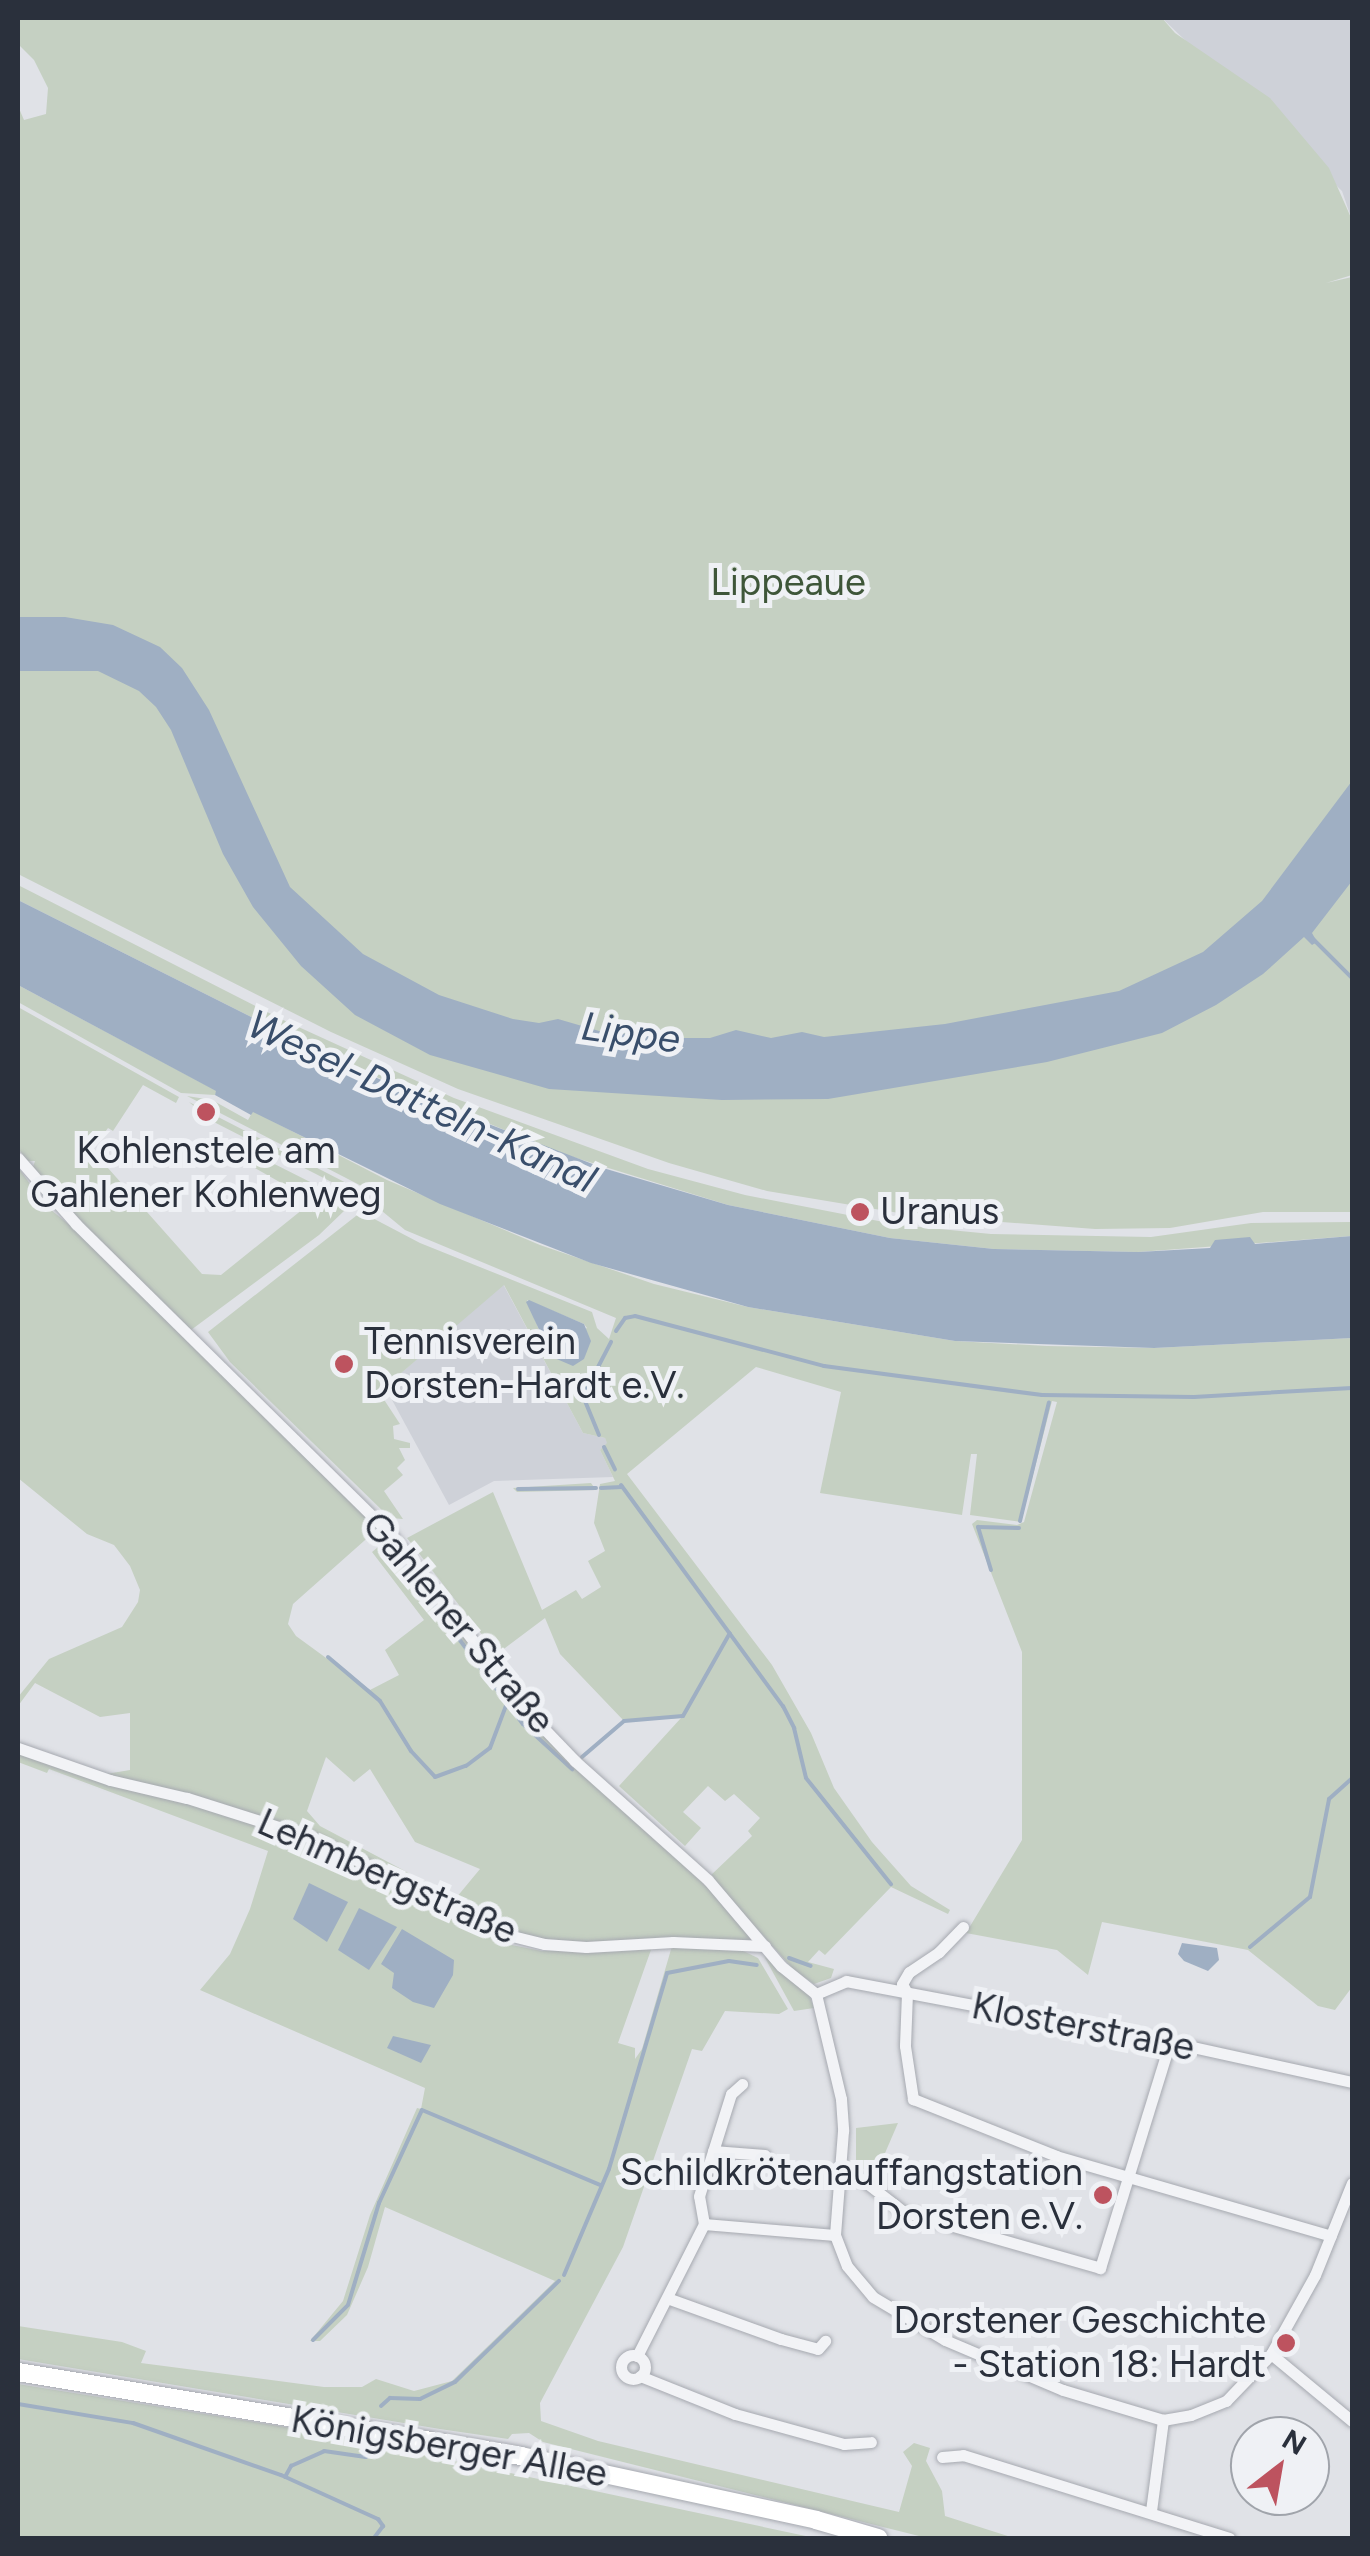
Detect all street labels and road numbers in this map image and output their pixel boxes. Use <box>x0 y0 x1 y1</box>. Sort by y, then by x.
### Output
street label: Gahlener Straße <box>352 1503 564 1743</box>
street label: Lehmbergstraße <box>250 1799 524 1955</box>
street label: Klosterstraße <box>968 1983 1198 2071</box>
street label: Königsberger Allee <box>287 2397 611 2497</box>

